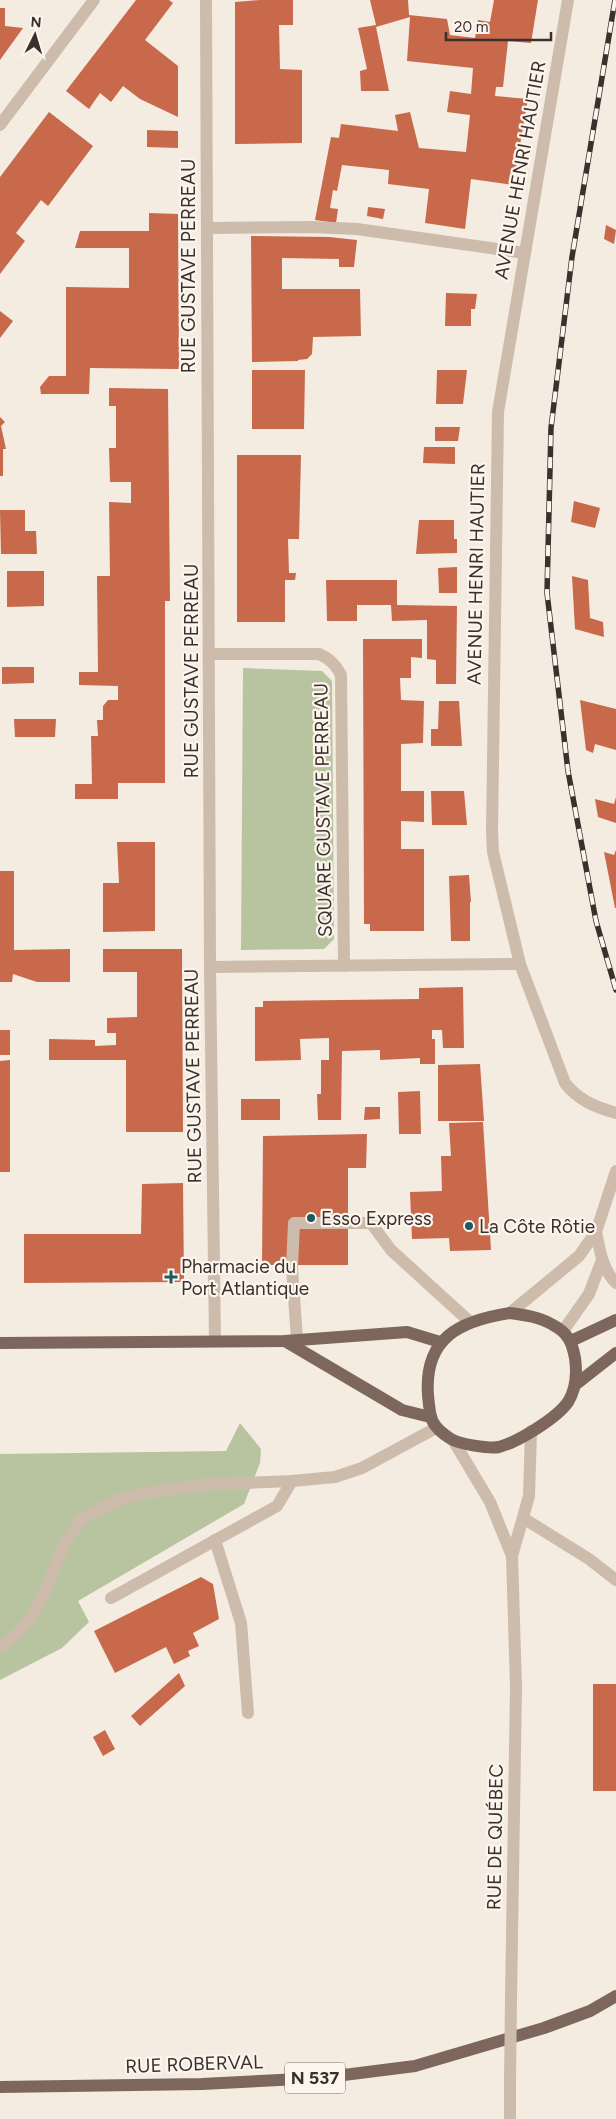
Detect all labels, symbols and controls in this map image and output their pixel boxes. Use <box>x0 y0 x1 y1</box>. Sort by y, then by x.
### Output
north arrow <box>10 10 60 60</box>
scale bar <box>446 10 551 42</box>
text: N <box>30 14 42 31</box>
text: 20 m <box>454 18 488 36</box>
street label: AVENUE HENRI HAUTIER <box>489 59 551 281</box>
street label: RUE GUSTAVE PERREAU <box>177 159 200 373</box>
street label: AVENUE HENRI HAUTIER <box>463 463 489 685</box>
street label: RUE GUSTAVE PERREAU <box>180 564 203 778</box>
street label: SQUARE GUSTAVE PERREAU <box>309 683 337 937</box>
street label: RUE GUSTAVE PERREAU <box>180 968 206 1184</box>
place label: Esso Express <box>321 1207 432 1230</box>
marker: Esso Express <box>305 1212 317 1224</box>
place label: La Côte Rôtie <box>479 1215 595 1238</box>
marker: La Côte Rôtie <box>463 1220 475 1232</box>
place label: Pharmacie du Port Atlantique <box>181 1255 309 1300</box>
marker: Pharmacie du Port Atlantique <box>165 1271 177 1283</box>
street label: RUE DE QUÉBEC <box>482 1763 508 1910</box>
street label: RUE ROBERVAL <box>125 2050 263 2078</box>
road number: N 537 <box>285 2062 345 2094</box>

